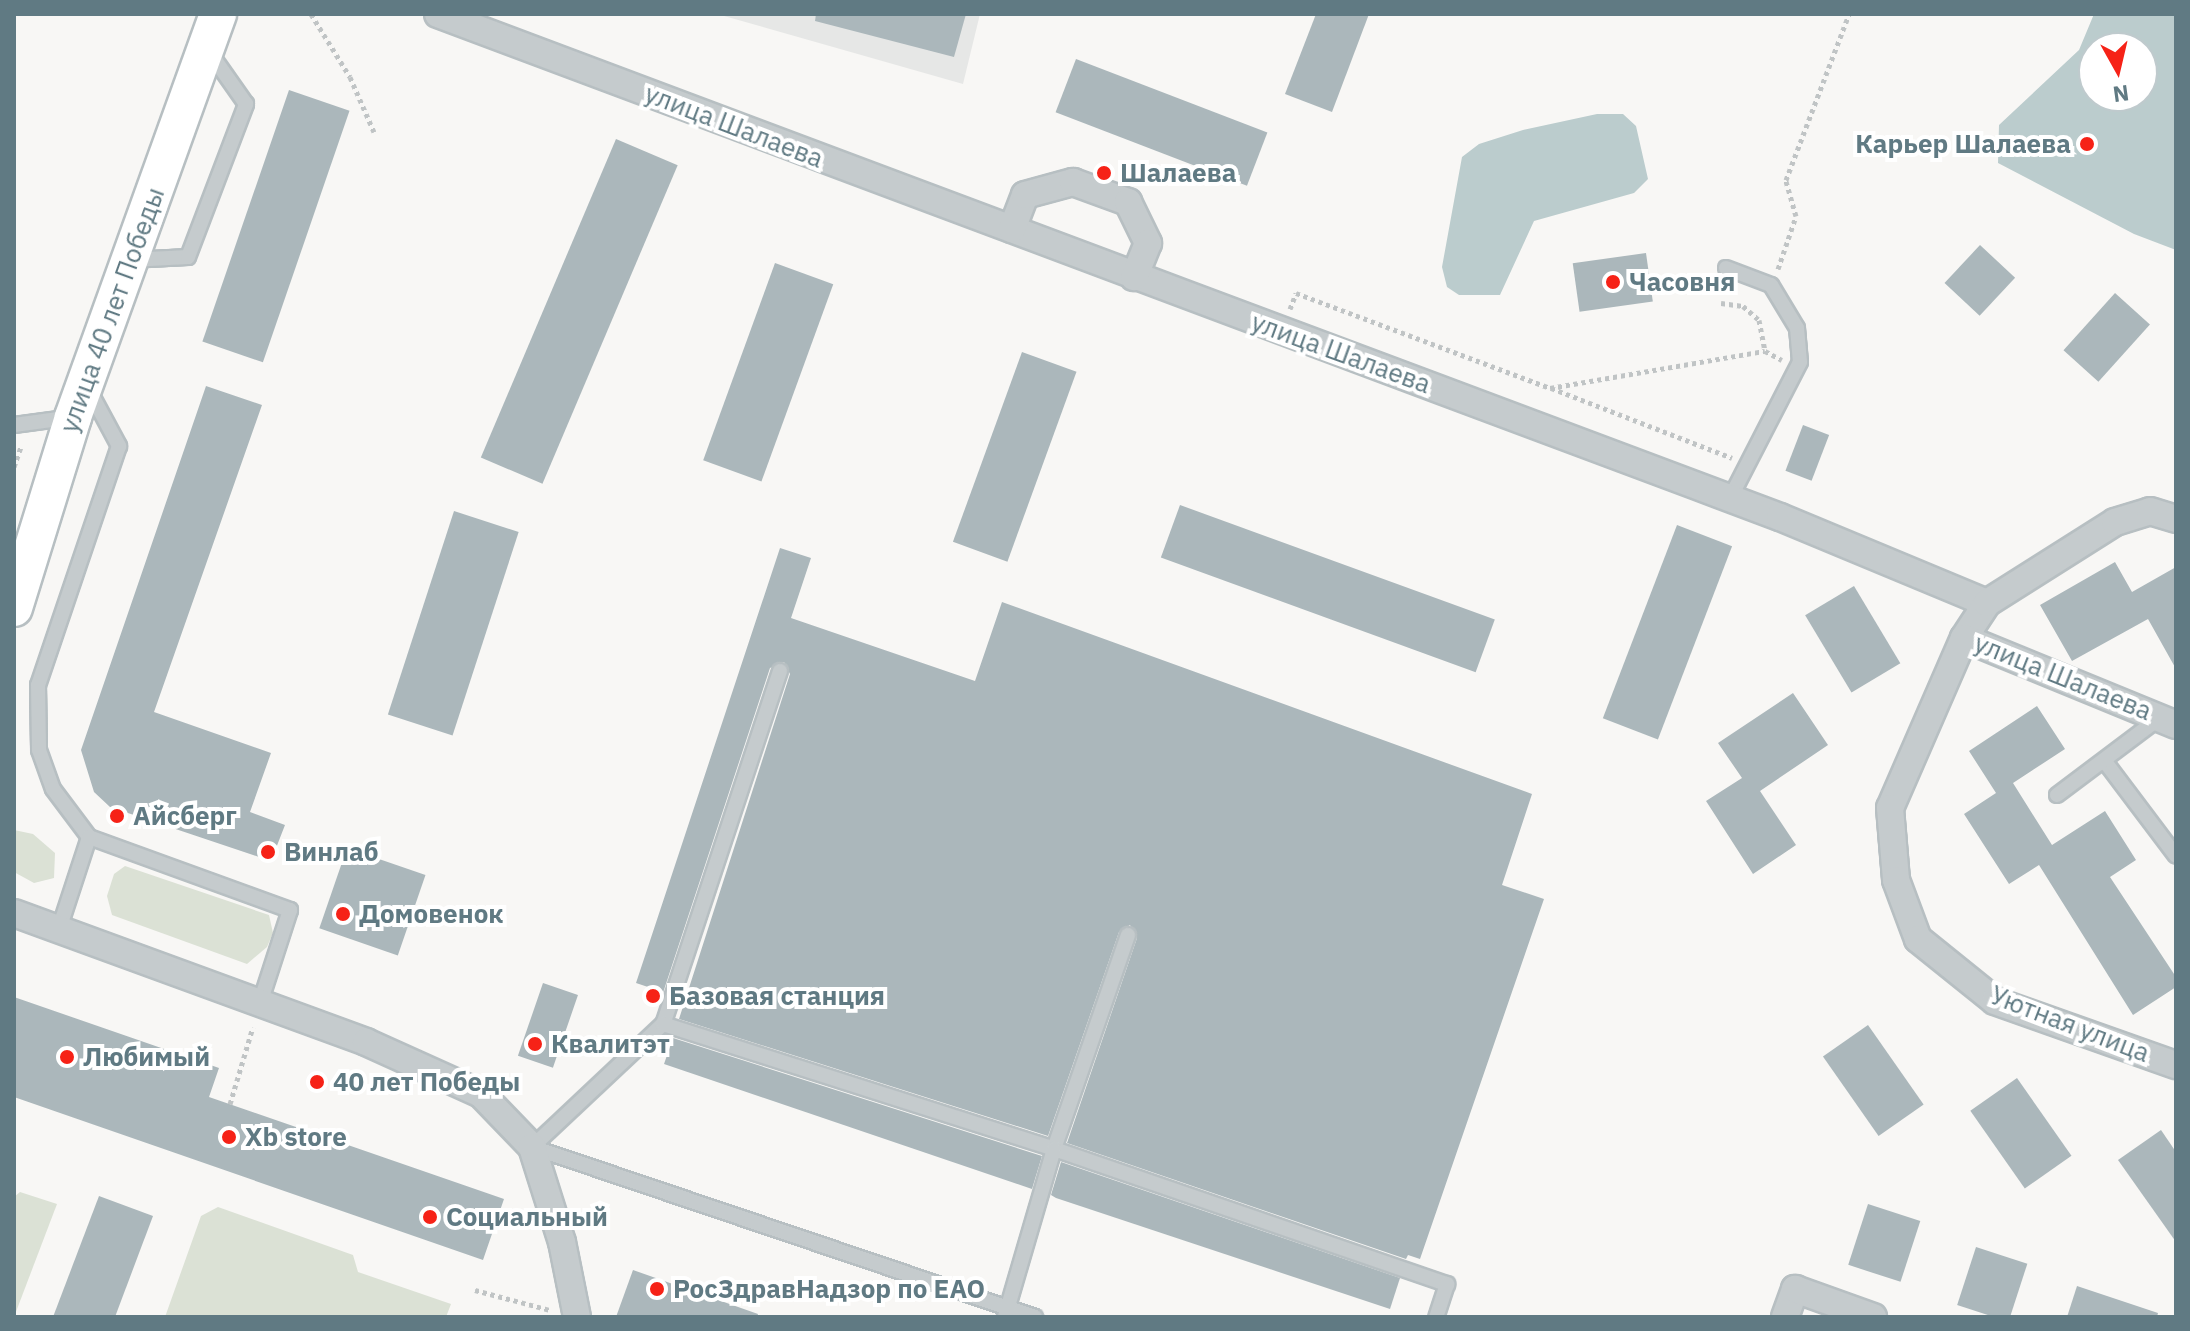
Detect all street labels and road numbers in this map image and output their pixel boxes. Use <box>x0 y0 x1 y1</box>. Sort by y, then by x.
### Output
street label: улица Шалаева <box>641 78 827 174</box>
street label: улица 40 лет Победы <box>53 183 171 437</box>
street label: улица Шалаева <box>1247 306 1435 400</box>
street label: улица Шалаева <box>1970 627 2156 727</box>
street label: Уютная улица <box>1986 979 2154 1069</box>

